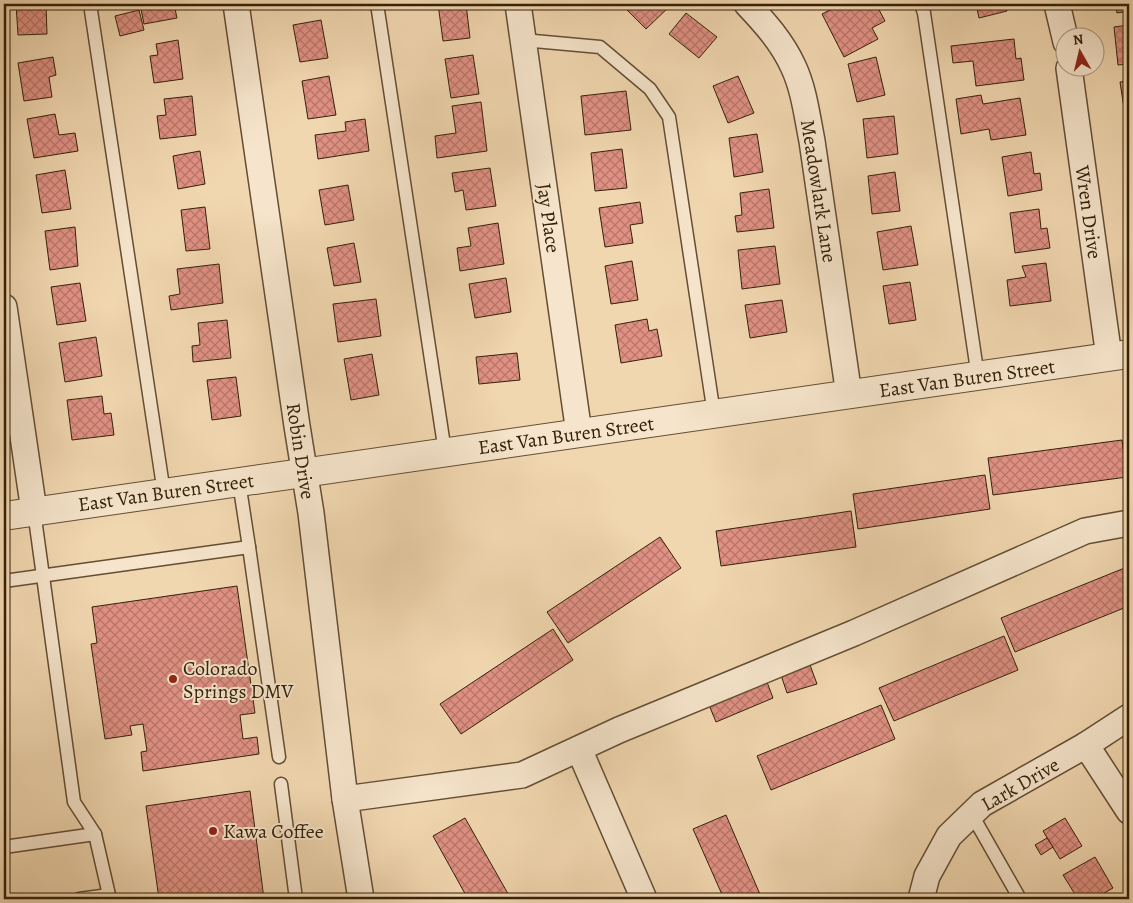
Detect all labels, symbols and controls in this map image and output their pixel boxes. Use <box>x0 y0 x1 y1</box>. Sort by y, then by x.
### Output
north arrow <box>1056 28 1106 78</box>
text: N <box>1072 30 1085 50</box>
street label: Meadowlark Lane <box>794 118 843 265</box>
street label: Wren Drive <box>1068 163 1108 261</box>
street label: Jay Place <box>530 181 567 255</box>
street label: East Van Buren Street <box>877 353 1057 404</box>
street label: Robin Drive <box>280 401 321 501</box>
street label: East Van Buren Street <box>476 410 656 461</box>
street label: East Van Buren Street <box>76 467 256 518</box>
place label: Colorado Springs DMV <box>183 655 294 705</box>
marker: Colorado Springs DMV <box>167 673 179 685</box>
street label: Lark Drive <box>976 751 1064 818</box>
place label: Kawa Coffee <box>223 818 324 845</box>
marker: Kawa Coffee <box>207 825 219 837</box>

